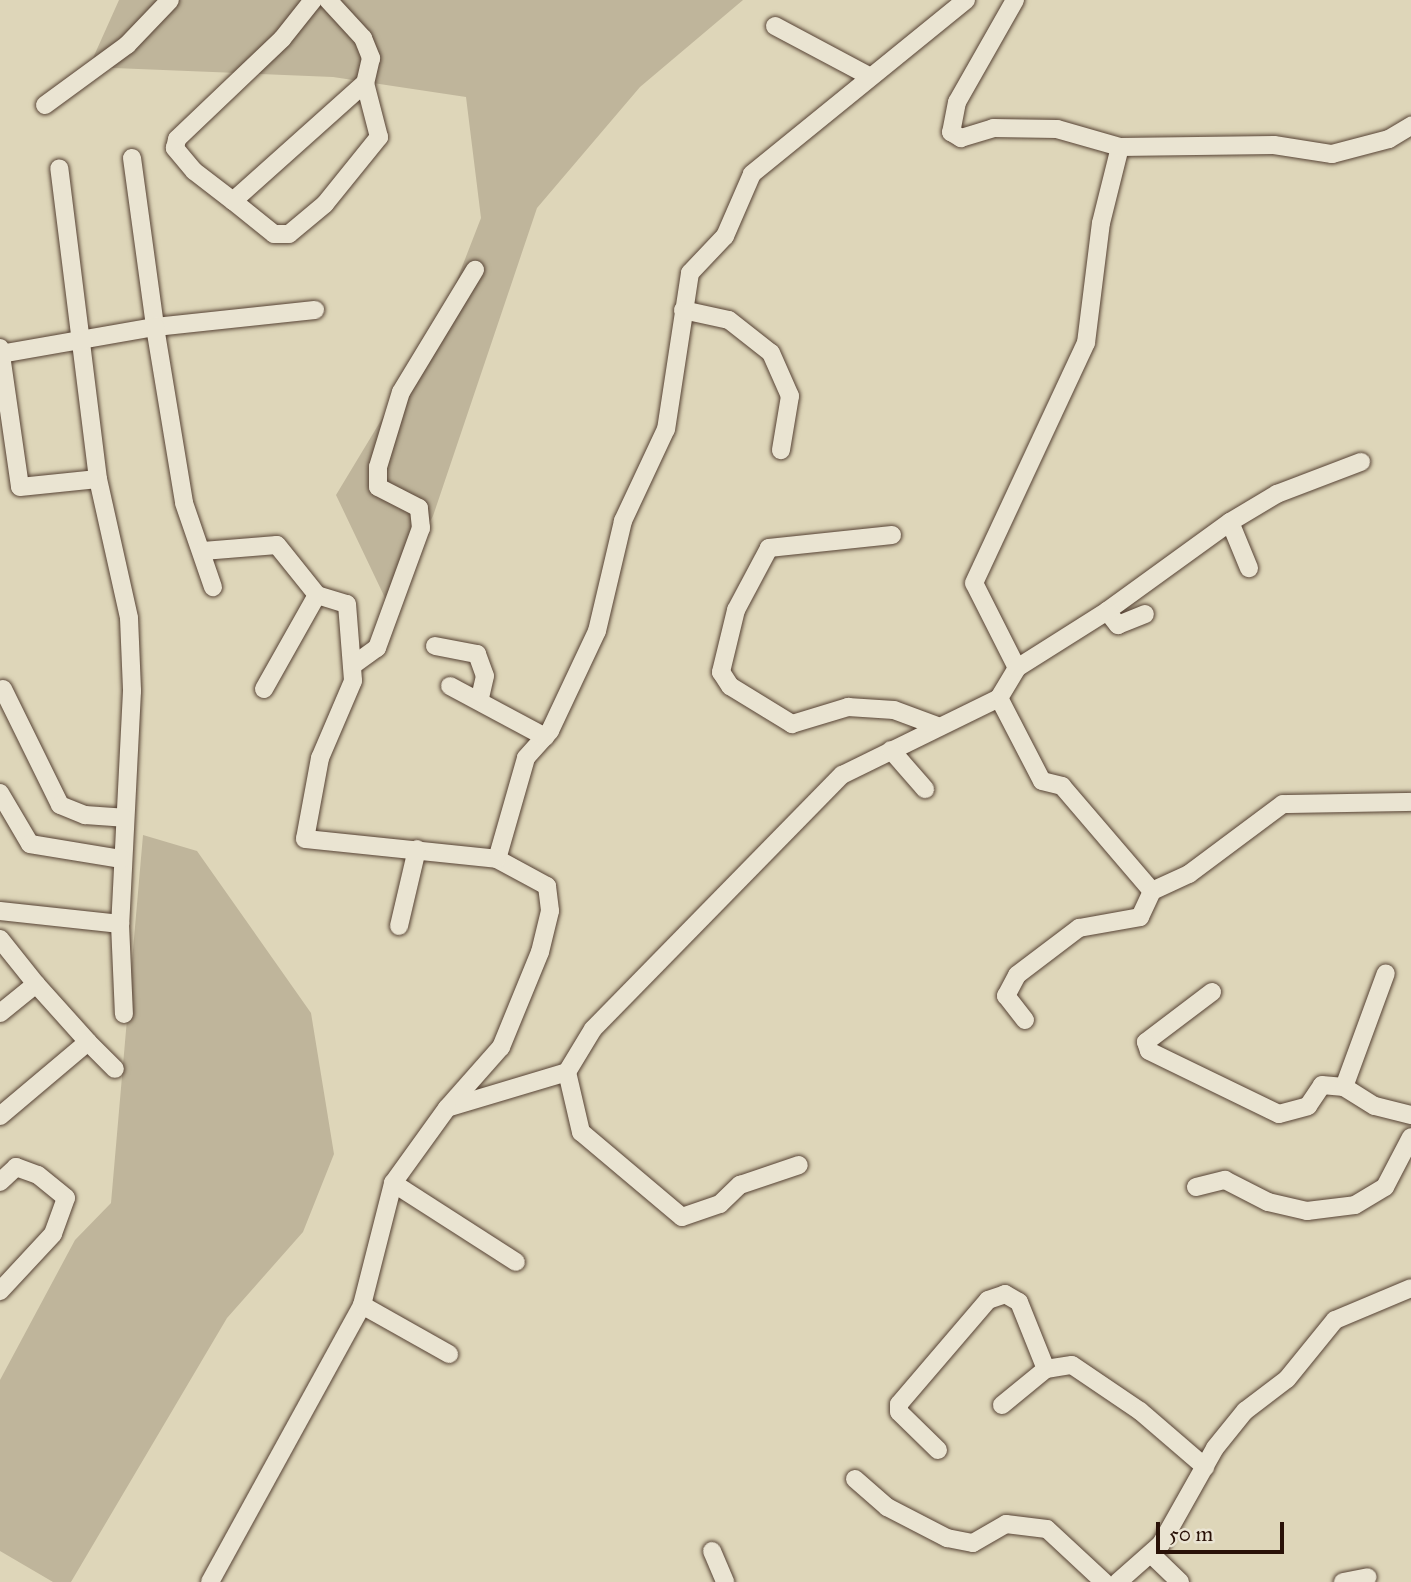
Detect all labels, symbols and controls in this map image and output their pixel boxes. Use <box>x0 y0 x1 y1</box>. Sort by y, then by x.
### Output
scale bar <box>1159 1508 1287 1552</box>
text: 50 m <box>1169 1521 1213 1547</box>

